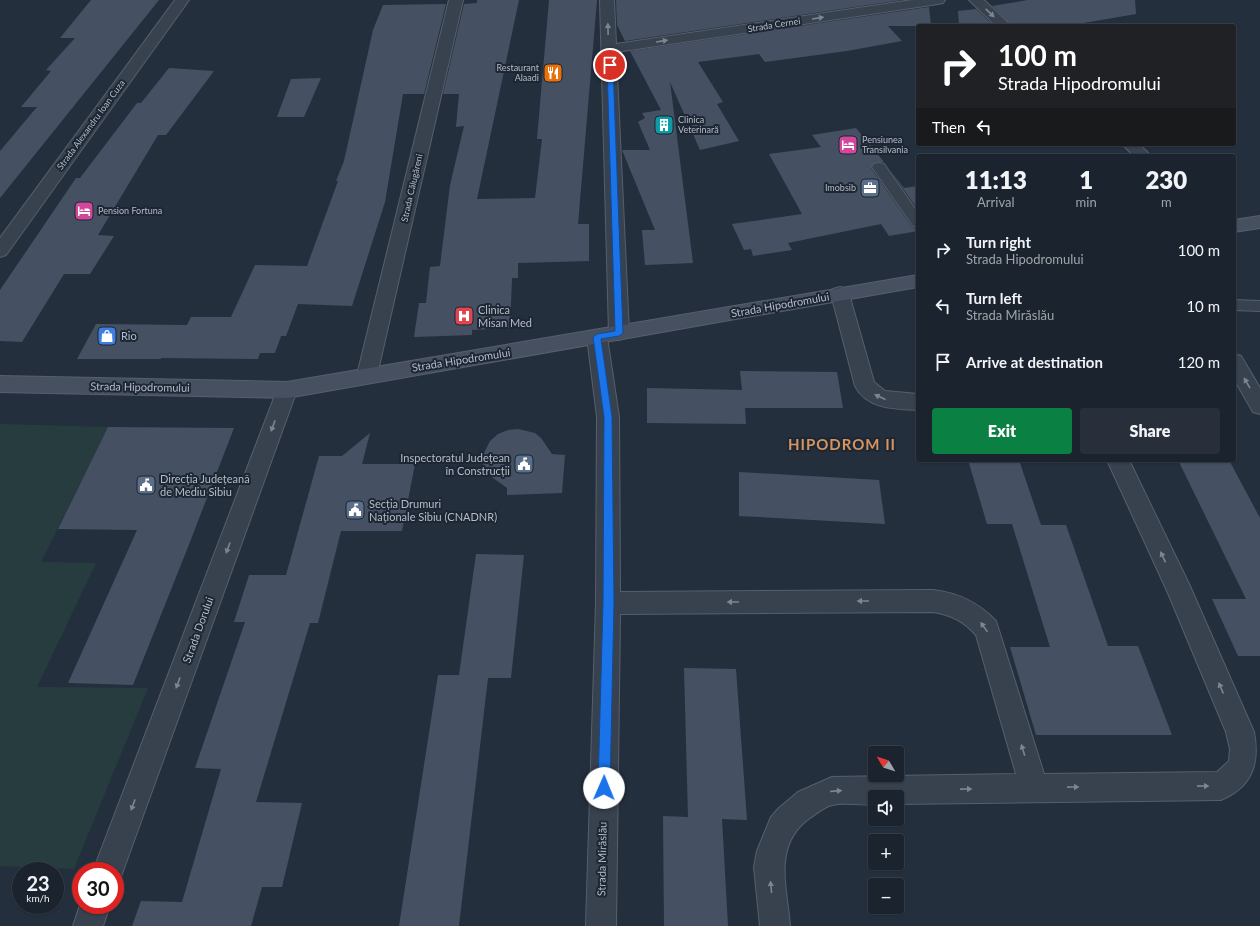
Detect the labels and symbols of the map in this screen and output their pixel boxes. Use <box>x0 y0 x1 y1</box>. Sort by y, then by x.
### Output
one-way arrow <box>985 8 995 18</box>
street label: Strada Cernei <box>747 15 801 34</box>
one-way arrow <box>812 15 824 21</box>
one-way arrow <box>605 22 611 35</box>
one-way arrow <box>656 38 668 44</box>
pin <box>593 48 627 82</box>
place label: Restaurant Alaadi <box>496 62 540 83</box>
restaurant icon: Restaurant Alaadi <box>542 62 564 84</box>
street label: Strada Alexandru Ioan Cuza <box>54 78 127 172</box>
building icon: Clinica Veterinară <box>653 114 675 136</box>
place label: Clinica Veterinară <box>678 114 719 135</box>
hotel icon: Pensiunea Transilvania <box>837 134 859 156</box>
place label: Pensiunea Transilvania <box>862 134 908 155</box>
street label: Strada Călugăreni <box>398 153 425 223</box>
office icon: Imobsib <box>859 177 881 199</box>
place label: Imobsib <box>825 182 856 193</box>
hotel icon: Pension Fortuna <box>73 200 95 222</box>
place label: Pension Fortuna <box>98 205 162 216</box>
street label: Strada Hipodromului <box>730 289 830 320</box>
place label: Clinica Misan Med <box>478 303 532 329</box>
hospital icon: Clinica Misan Med <box>453 305 475 327</box>
shop icon: Rio <box>96 325 118 347</box>
place label: Rio <box>121 329 137 342</box>
street label: Strada Hipodromului <box>411 345 511 374</box>
one-way arrow <box>1244 377 1250 389</box>
street label: Strada Hipodromului <box>90 379 190 394</box>
one-way arrow <box>874 393 886 400</box>
one-way arrow <box>270 421 276 433</box>
district label: HIPODROM II <box>788 435 896 453</box>
place label: Inspectoratul Județean în Construcții <box>400 451 510 477</box>
public building icon: Inspectoratul Județean în Construcții <box>513 453 535 475</box>
place label: Direcția Județeană de Mediu Sibiu <box>160 472 250 498</box>
public building icon: Direcția Județeană de Mediu Sibiu <box>135 474 157 496</box>
place label: Secția Drumuri Naționale Sibiu (CNADNR) <box>369 497 497 523</box>
public building icon: Secția Drumuri Naționale Sibiu (CNADNR) <box>344 499 366 521</box>
one-way arrow <box>225 543 231 555</box>
one-way arrow <box>1160 551 1166 562</box>
street label: Strada Dorului <box>180 595 216 665</box>
one-way arrow <box>856 598 869 604</box>
one-way arrow <box>726 599 739 605</box>
one-way arrow <box>980 621 988 632</box>
one-way arrow <box>174 678 180 690</box>
one-way arrow <box>1218 682 1224 694</box>
one-way arrow <box>1020 744 1026 756</box>
north arrow <box>868 746 904 782</box>
position arrow <box>583 767 625 809</box>
one-way arrow <box>1197 783 1210 789</box>
one-way arrow <box>1067 784 1080 790</box>
one-way arrow <box>960 786 973 792</box>
one-way arrow <box>830 788 842 795</box>
one-way arrow <box>129 799 135 811</box>
street label: Strada Mirăslău <box>594 822 609 896</box>
speed limit sign: 30 <box>72 862 124 914</box>
one-way arrow <box>768 881 775 893</box>

